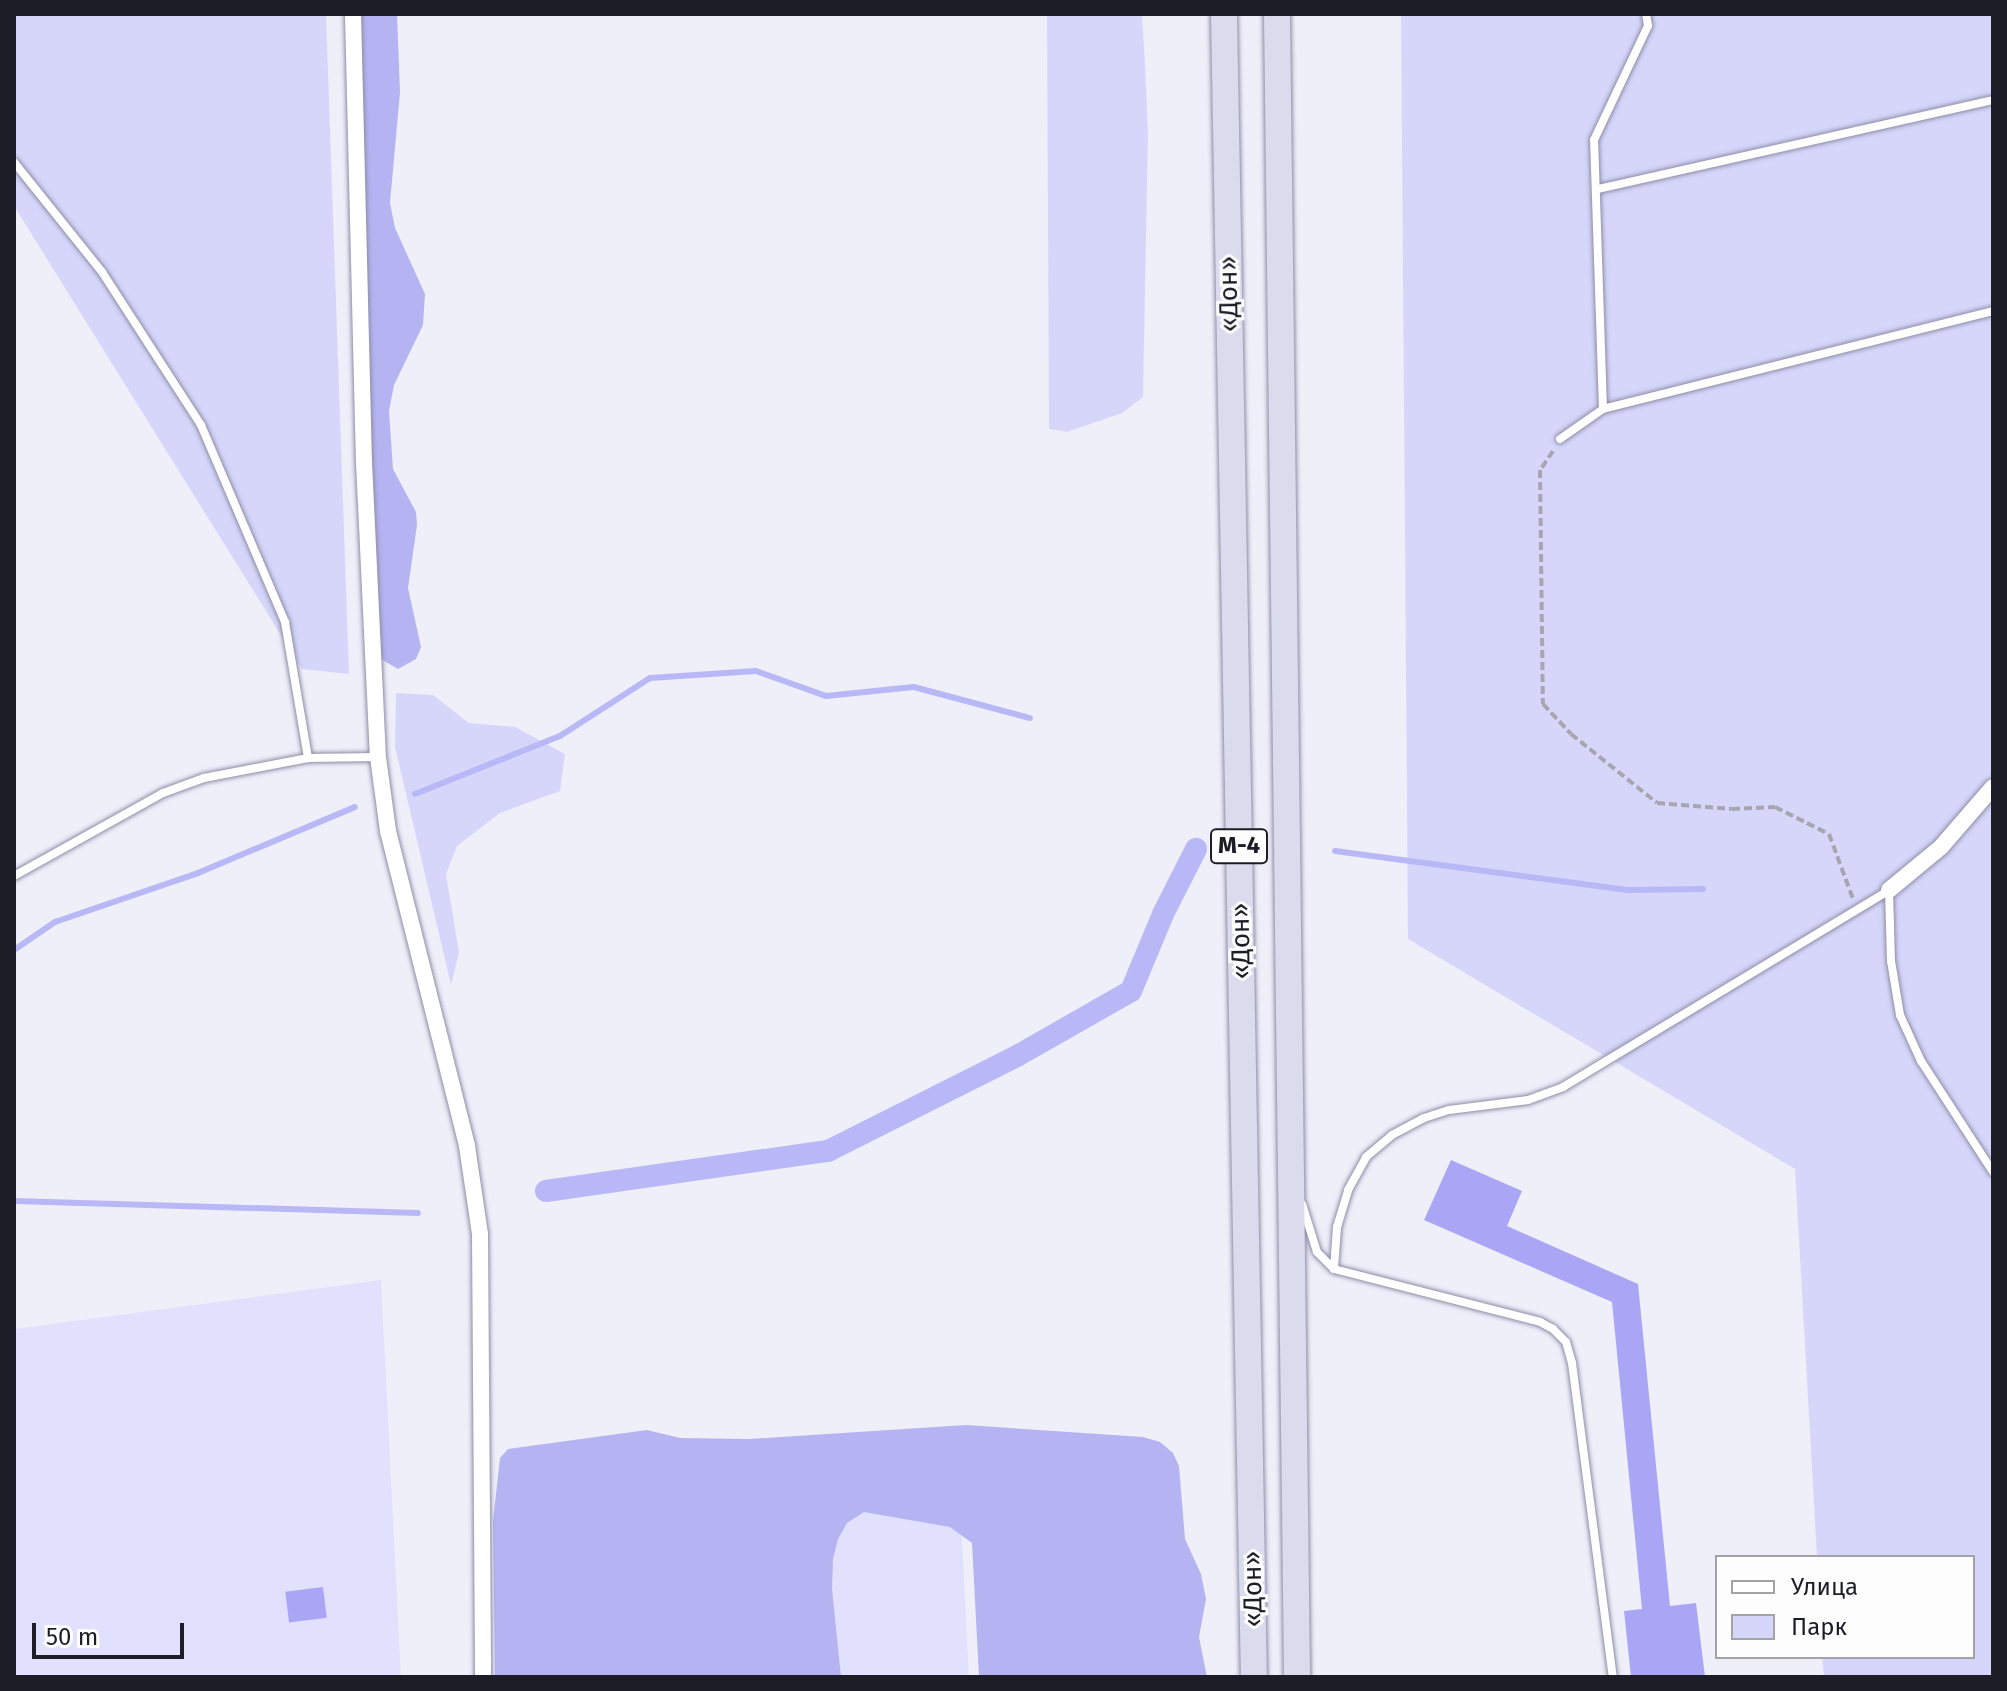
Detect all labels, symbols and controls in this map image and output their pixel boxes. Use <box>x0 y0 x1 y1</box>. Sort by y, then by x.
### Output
street label: «Дон» <box>1213 256 1245 332</box>
road number: М-4 <box>1209 826 1269 866</box>
street label: «Дон» <box>1225 903 1257 979</box>
street label: «Дон» <box>1237 1551 1269 1627</box>
legend <box>1715 1555 1975 1659</box>
text: Улица <box>1791 1573 1858 1601</box>
scale bar <box>36 1607 188 1657</box>
text: Парк <box>1791 1613 1847 1641</box>
text: 50 m <box>46 1623 98 1651</box>

